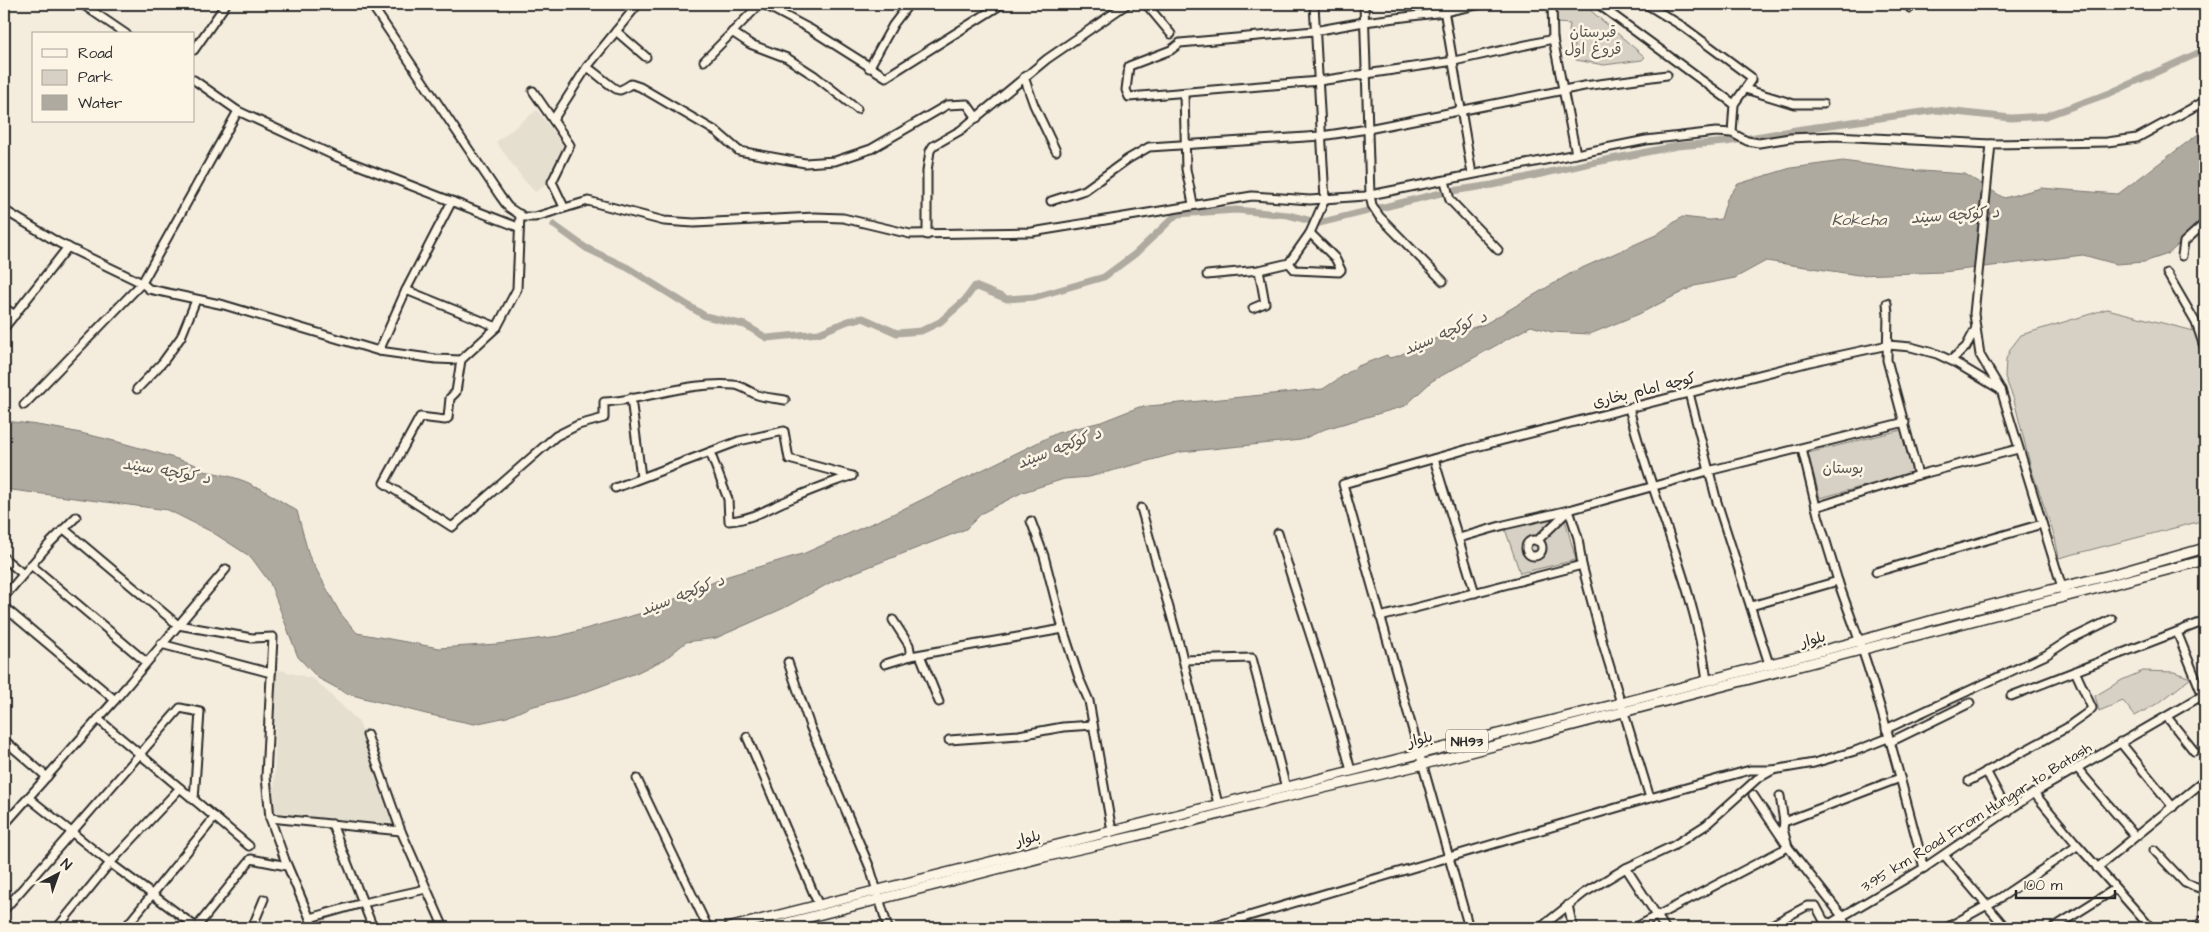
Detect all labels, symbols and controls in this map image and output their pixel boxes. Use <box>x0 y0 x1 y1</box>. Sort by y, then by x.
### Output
park label: قبرستان قروغ اول <box>1564 22 1622 60</box>
legend <box>32 32 195 122</box>
text: Road <box>78 43 113 64</box>
text: Park <box>78 67 113 88</box>
text: Water <box>78 93 122 114</box>
water label: د کوکچه سیند <box>1910 201 2000 229</box>
water label: Kokcha <box>1832 209 1887 231</box>
water label: د کوکچه سیند <box>1400 305 1491 360</box>
street label: کوچه امام بخاری <box>1590 368 1698 413</box>
water label: د کوکچه سیند <box>1014 422 1105 474</box>
water label: د کوکچه سیند <box>121 452 213 490</box>
park label: بوستان <box>1823 458 1863 479</box>
water label: د کوکچه سیند <box>637 569 728 621</box>
street label: بلوار <box>1797 626 1828 653</box>
street label: بلوار <box>1404 726 1435 753</box>
road number: NH93 <box>1446 729 1488 752</box>
street label: 3.95 km Road From Hungar to Batash <box>1857 737 2097 898</box>
street label: بلوار <box>1012 825 1043 852</box>
north arrow <box>32 850 82 900</box>
text: N <box>56 855 76 876</box>
scale bar <box>2016 867 2115 899</box>
text: 100 m <box>2024 875 2063 896</box>

